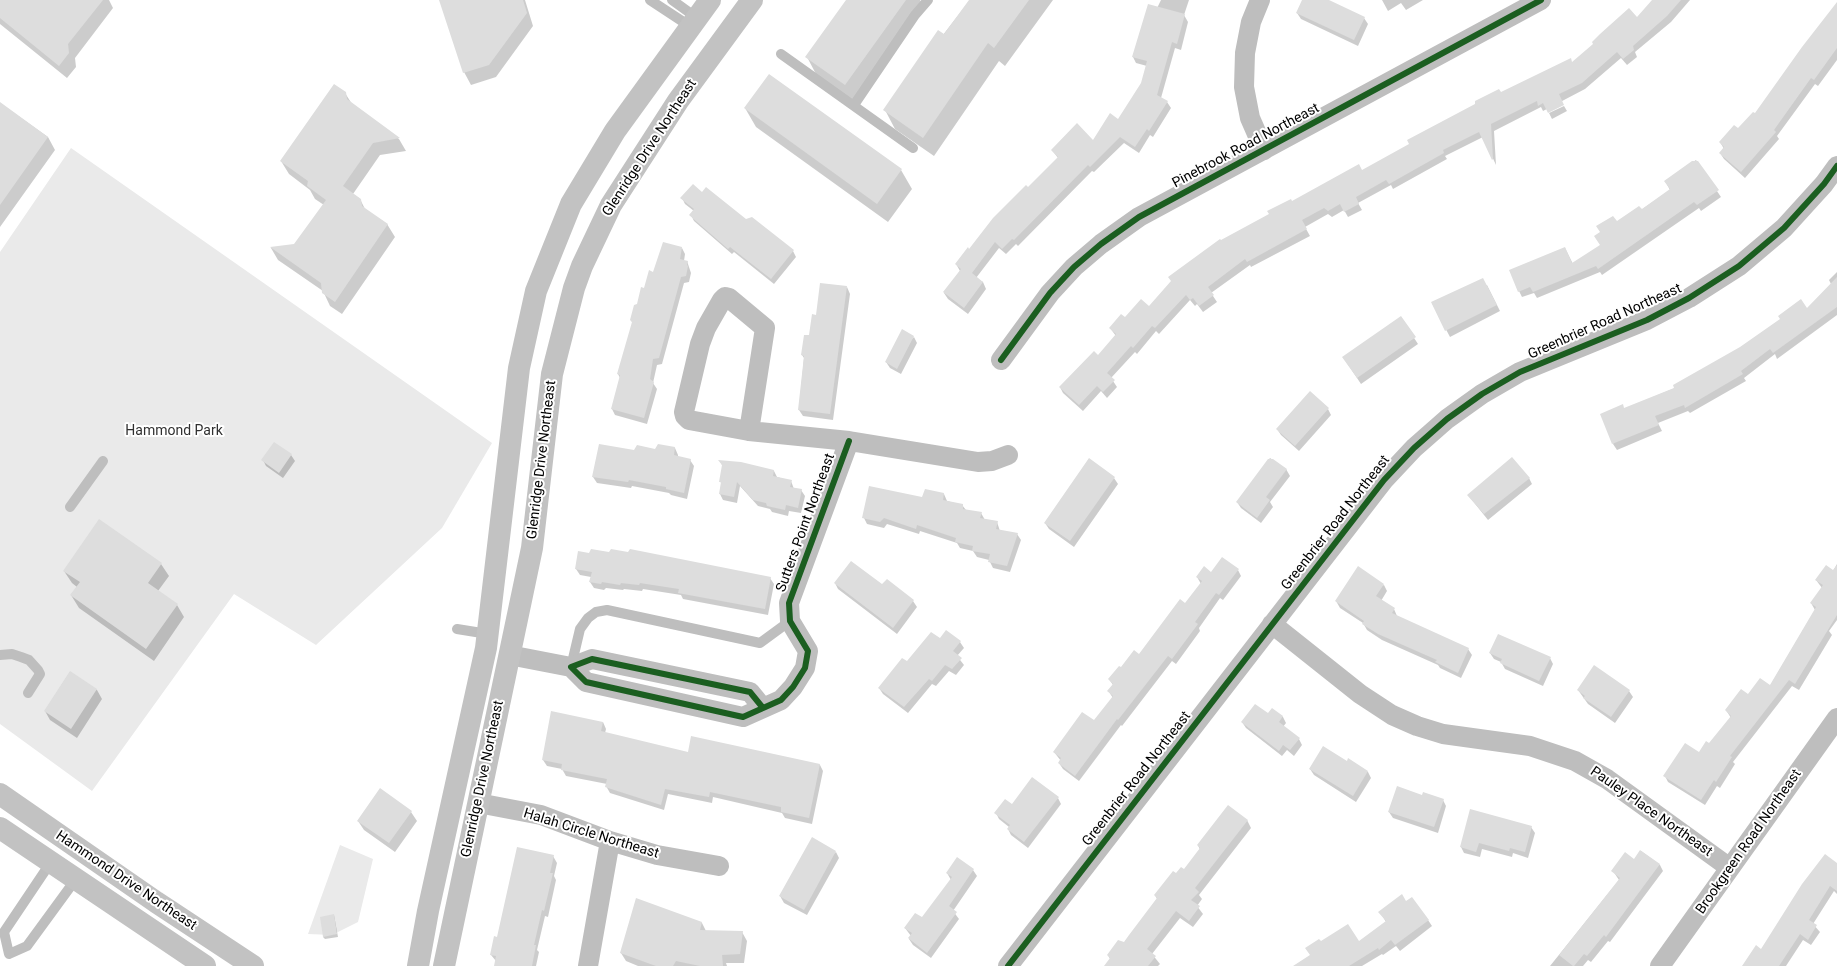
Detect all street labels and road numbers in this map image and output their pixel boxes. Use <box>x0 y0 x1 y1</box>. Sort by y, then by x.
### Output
street label: Glenridge Drive Northeast <box>599 76 701 220</box>
street label: Pinebrook Road Northeast <box>1170 100 1322 192</box>
street label: Greenbrier Road Northeast <box>1526 281 1684 363</box>
street label: Glenridge Drive Northeast <box>524 380 560 540</box>
street label: Sutters Point Northeast <box>773 451 839 595</box>
street label: Greenbrier Road Northeast <box>1278 452 1394 594</box>
street label: Glenridge Drive Northeast <box>458 699 508 859</box>
street label: Greenbrier Road Northeast <box>1079 708 1195 850</box>
street label: Pauley Place Northeast <box>1587 763 1715 861</box>
street label: Brookgreen Road Northeast <box>1693 767 1805 917</box>
street label: Halah Circle Northeast <box>521 805 661 863</box>
street label: Hammond Drive Northeast <box>52 828 200 934</box>

